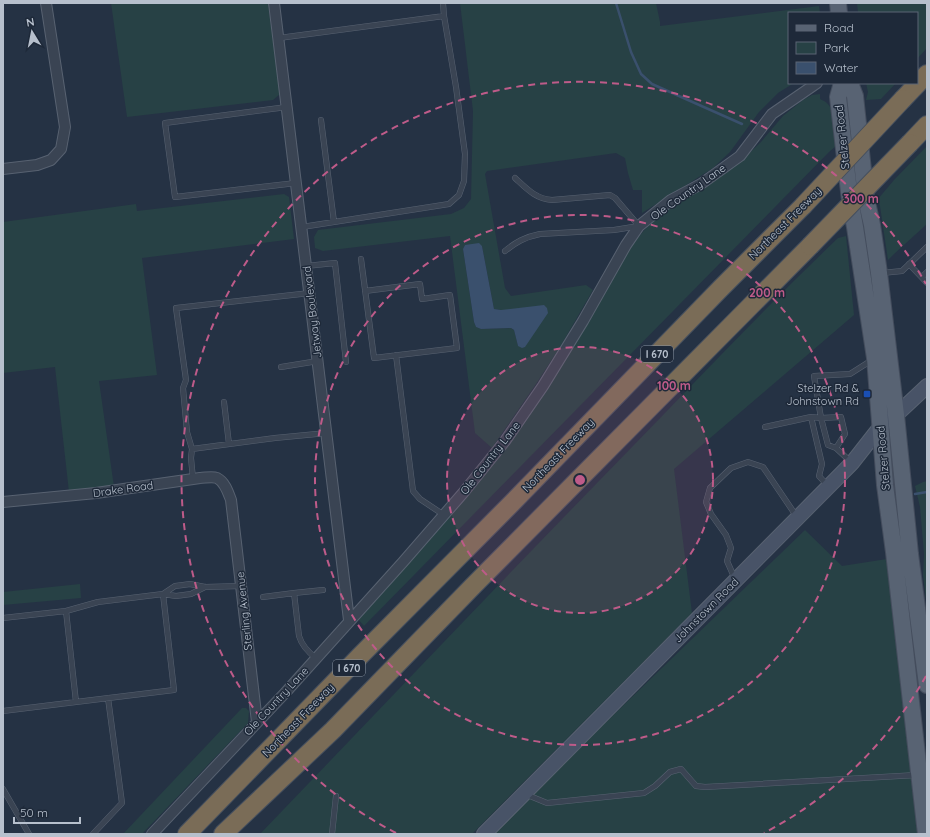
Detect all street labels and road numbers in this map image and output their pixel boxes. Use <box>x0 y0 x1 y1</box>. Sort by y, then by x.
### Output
street label: Stelzer Road <box>832 104 852 170</box>
street label: Ole Country Lane <box>648 161 728 223</box>
street label: Northeast Freeway <box>746 184 824 262</box>
street label: Jetway Boulevard <box>299 265 325 359</box>
road number: I 670 <box>641 346 673 362</box>
street label: Northeast Freeway <box>519 415 597 495</box>
street label: Ole Country Lane <box>457 419 523 497</box>
street label: Stelzer Road <box>873 425 893 491</box>
street label: Drake Road <box>92 478 154 500</box>
street label: Sterling Avenue <box>233 571 255 651</box>
street label: Johnstown Road <box>671 575 741 645</box>
road number: I 670 <box>333 660 365 676</box>
street label: Ole Country Lane <box>241 664 311 738</box>
street label: Northeast Freeway <box>259 680 337 760</box>

